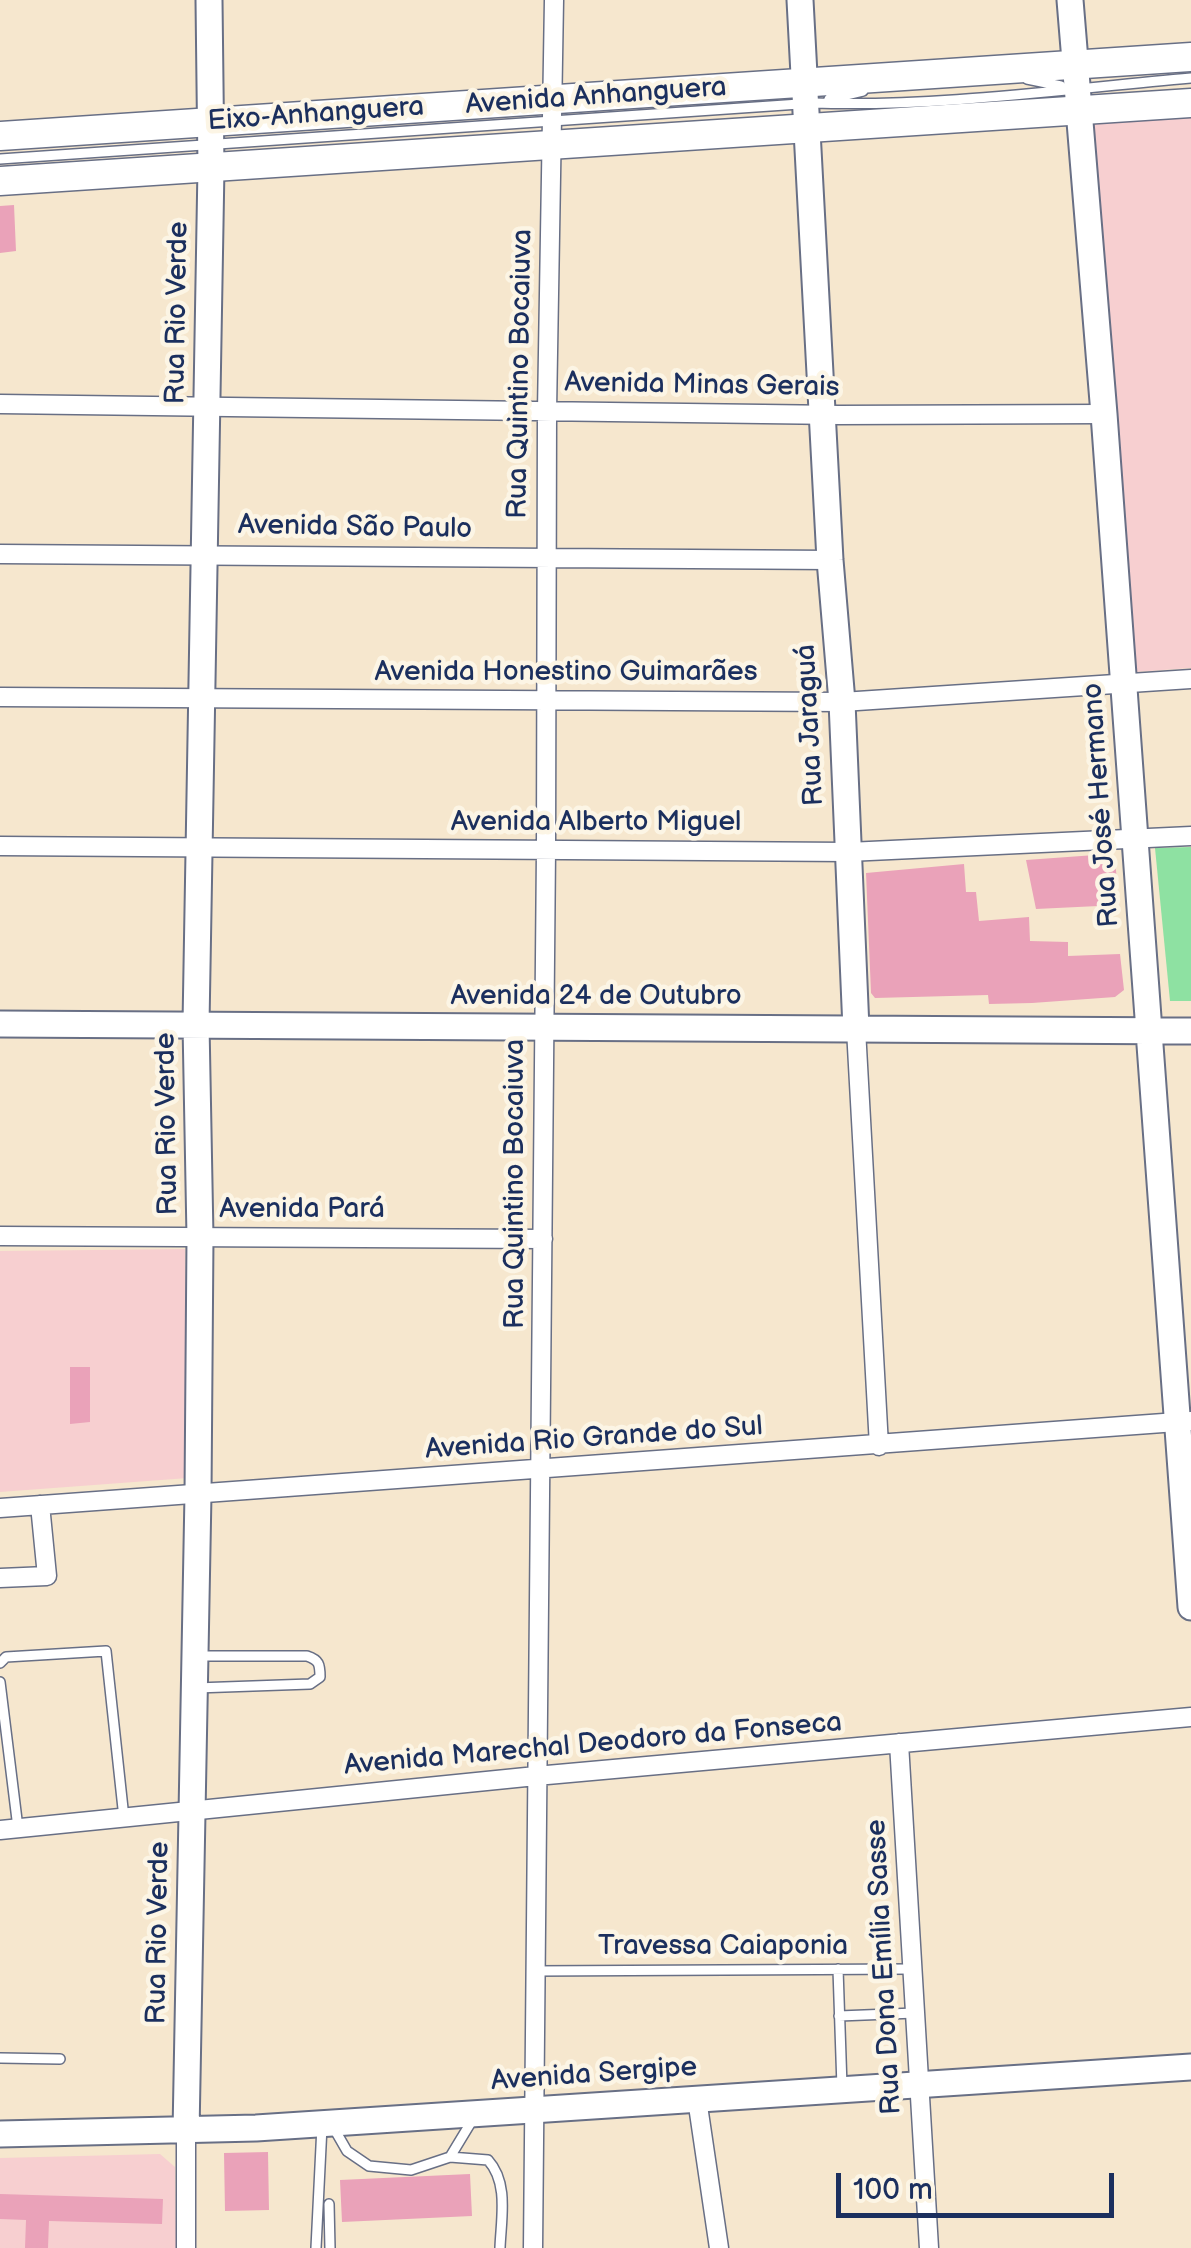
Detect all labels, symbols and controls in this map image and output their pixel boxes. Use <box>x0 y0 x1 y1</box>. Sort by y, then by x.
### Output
street label: Avenida Anhanguera <box>464 71 728 123</box>
street label: Eixo-Anhanguera <box>207 91 425 139</box>
street label: Rua Rio Verde <box>160 221 196 405</box>
street label: Rua Quintino Bocaiuva <box>502 229 540 519</box>
street label: Avenida Minas Gerais <box>564 367 840 405</box>
street label: Avenida São Paulo <box>238 509 472 547</box>
street label: Rua Jaraguá <box>790 643 832 807</box>
street label: Avenida Honestino Guimarães <box>374 656 758 690</box>
street label: Rua José Hermano <box>1077 682 1127 928</box>
street label: Avenida Alberto Miguel <box>451 806 741 840</box>
street label: Avenida 24 de Outubro <box>450 980 742 1014</box>
street label: Rua Rio Verde <box>150 1032 186 1216</box>
street label: Rua Quintino Bocaiuva <box>499 1039 533 1329</box>
street label: Avenida Pará <box>219 1193 385 1227</box>
street label: Avenida Rio Grande do Sul <box>424 1410 764 1468</box>
street label: Avenida Marechal Deodoro da Fonseca <box>343 1706 843 1784</box>
street label: Rua Dona Emília Sasse <box>860 1819 910 2115</box>
street label: Rua Rio Verde <box>141 1841 177 2025</box>
street label: Travessa Caiaponia <box>598 1930 848 1964</box>
street label: Avenida Sergipe <box>490 2051 698 2099</box>
scale bar <box>841 2153 1118 2215</box>
text: 100 m <box>853 2172 933 2208</box>

